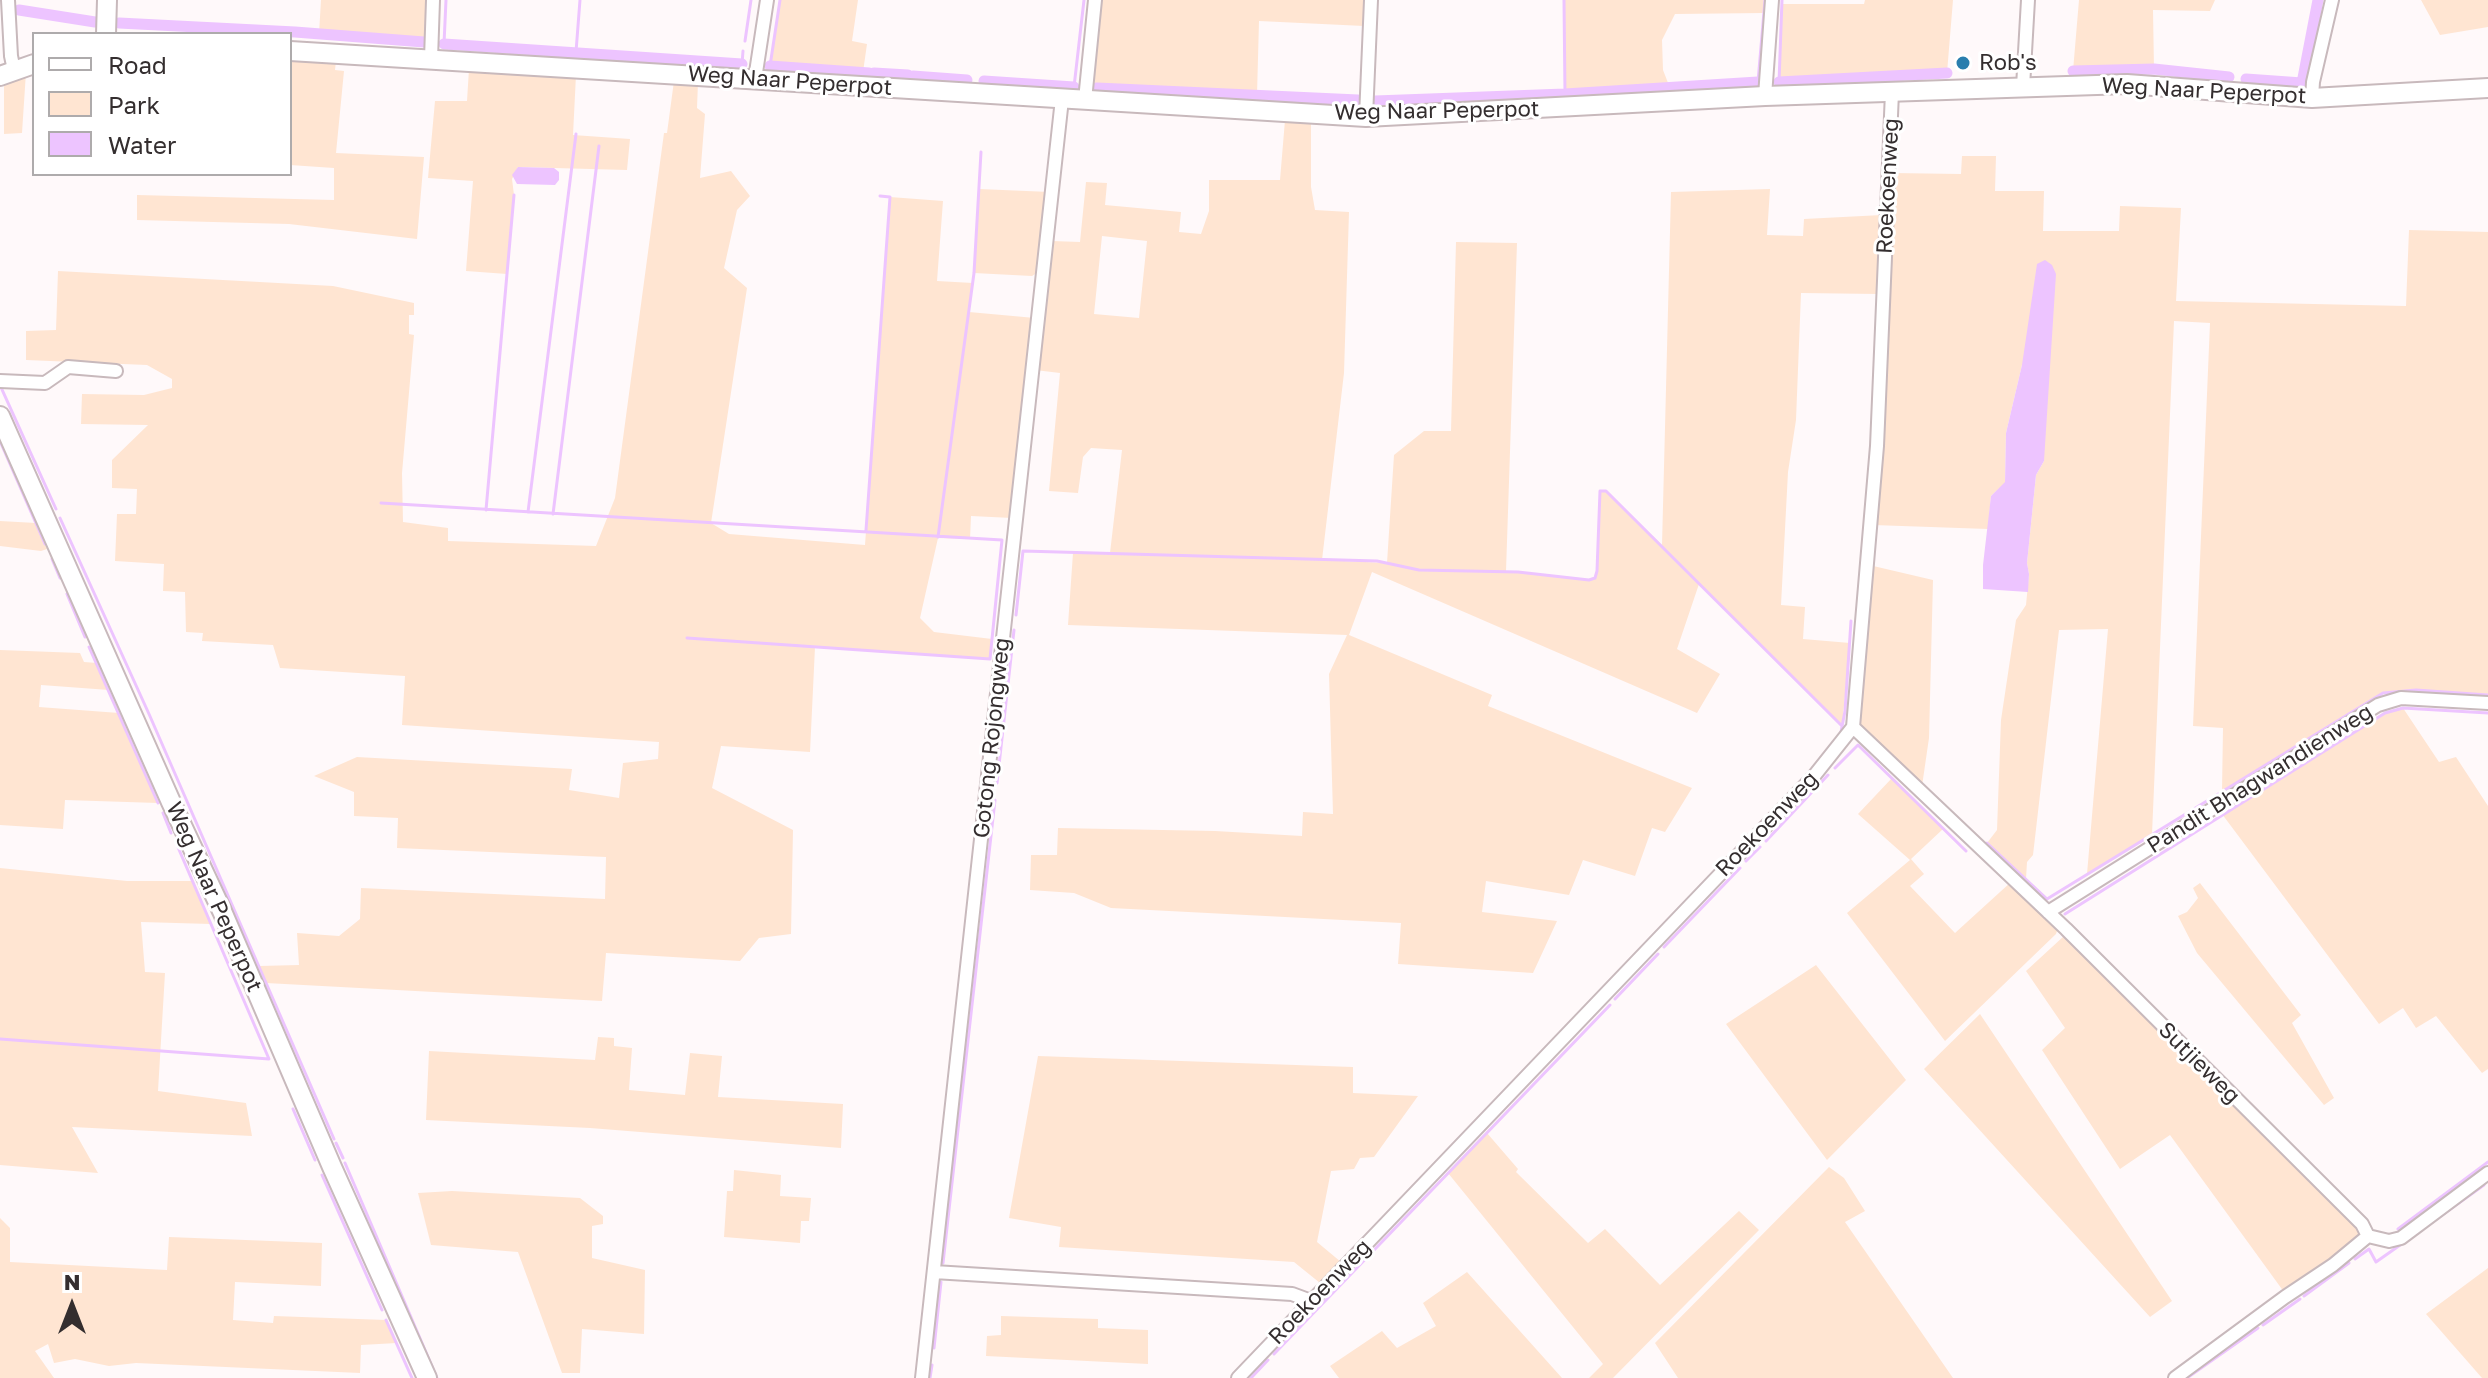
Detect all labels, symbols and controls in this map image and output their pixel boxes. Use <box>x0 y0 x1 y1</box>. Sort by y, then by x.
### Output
legend <box>32 32 292 176</box>
text: Road <box>108 50 167 79</box>
place label: Rob's <box>1979 50 2037 76</box>
marker: Rob's <box>1954 54 1972 72</box>
street label: Weg Naar Peperpot <box>687 61 893 101</box>
street label: Weg Naar Peperpot <box>2101 72 2307 110</box>
text: Park <box>108 90 160 119</box>
street label: Weg Naar Peperpot <box>1334 96 1540 126</box>
street label: Roekoenweg <box>1871 117 1905 255</box>
text: Water <box>108 130 176 159</box>
street label: Gotong Rojongweg <box>968 637 1016 839</box>
street label: Pandit Bhagwandienweg <box>2142 699 2378 859</box>
street label: Roekoenweg <box>1710 766 1824 882</box>
street label: Weg Naar Peperpot <box>160 798 268 996</box>
street label: Sutjieweg <box>2153 1017 2245 1109</box>
street label: Roekoenweg <box>1263 1234 1377 1350</box>
north arrow <box>32 1266 112 1346</box>
text: N <box>64 1268 80 1295</box>

